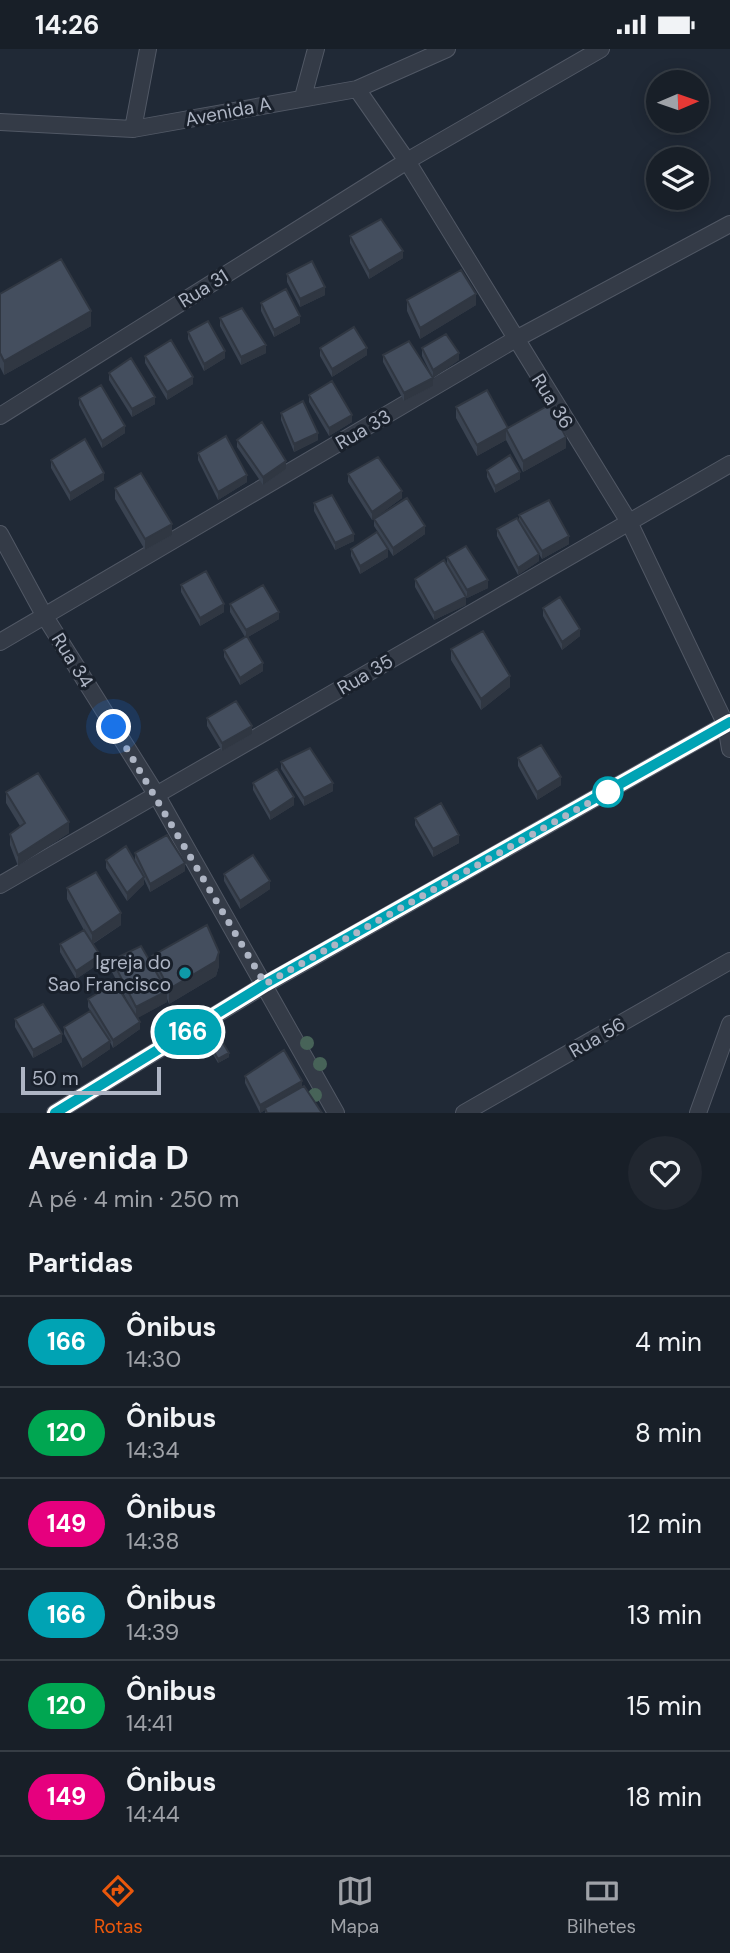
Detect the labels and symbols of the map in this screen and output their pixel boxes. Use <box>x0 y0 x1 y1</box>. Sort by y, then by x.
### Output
north arrow <box>646 70 709 133</box>
street label: Avenida A <box>183 91 274 132</box>
street label: Rua 31 <box>174 263 233 313</box>
street label: Rua 36 <box>526 369 579 434</box>
street label: Rua 33 <box>331 404 395 455</box>
street label: Rua 34 <box>46 628 99 692</box>
street label: Rua 35 <box>333 649 398 700</box>
your location <box>96 709 131 744</box>
unlabelled marker <box>593 777 623 807</box>
place label: Igreja do Sao Francisco <box>48 950 171 997</box>
marker: Igreja do Sao Francisco <box>177 965 193 981</box>
line badge: 166 <box>148 1009 228 1055</box>
street label: Rua 56 <box>565 1011 630 1064</box>
scale bar <box>21 1064 161 1096</box>

